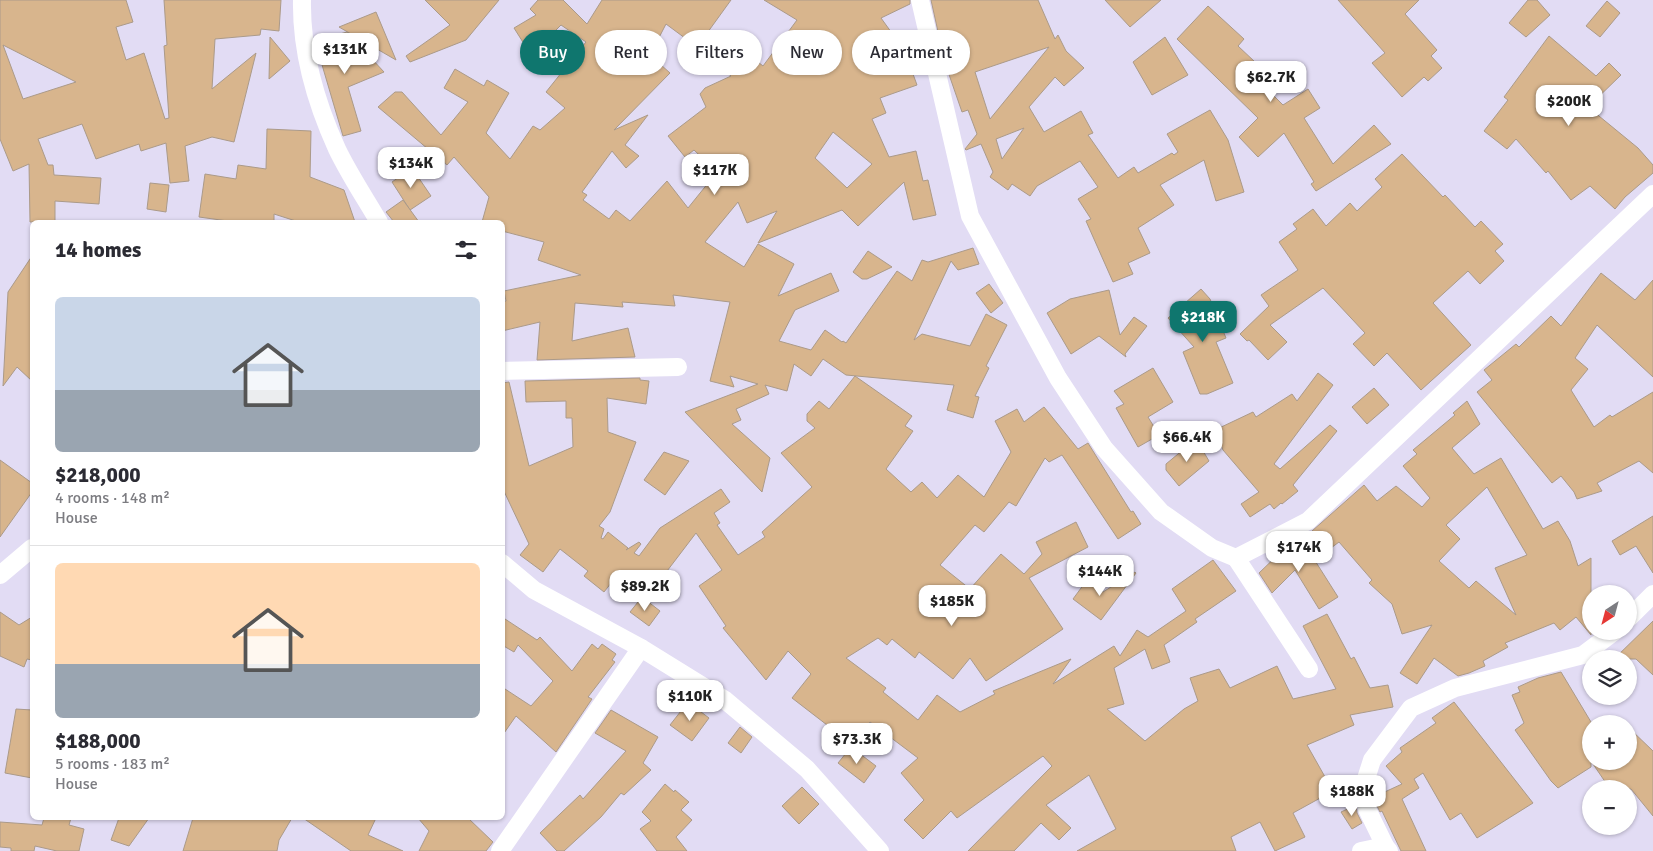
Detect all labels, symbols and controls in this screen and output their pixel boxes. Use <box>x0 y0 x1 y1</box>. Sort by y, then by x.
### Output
chip: Buy <box>520 30 585 75</box>
chip: Rent <box>595 30 667 75</box>
chip: Filters <box>677 30 762 75</box>
chip: New <box>772 30 842 75</box>
chip: Apartment <box>852 30 970 75</box>
pin: $131K <box>310 32 380 75</box>
text: $131K <box>323 39 367 59</box>
pin: $62.7K <box>1230 61 1312 103</box>
text: $62.7K <box>1246 67 1296 87</box>
pin: $200K <box>1534 84 1604 127</box>
text: $200K <box>1547 91 1591 111</box>
pin: $134K <box>376 146 446 189</box>
text: $134K <box>389 153 433 173</box>
pin: $117K <box>680 154 750 196</box>
text: $117K <box>693 160 737 180</box>
icon: filters <box>452 236 480 264</box>
text: 14 homes <box>55 237 141 263</box>
pin: $218K <box>1168 300 1238 343</box>
text: $218K <box>1181 307 1225 327</box>
icon: home <box>223 330 313 420</box>
pin: $66.4K <box>1146 420 1228 463</box>
text: $66.4K <box>1162 427 1212 447</box>
text: $218,000 <box>55 462 141 488</box>
text: 4 rooms · 148 m² <box>55 488 170 508</box>
text: House <box>55 508 98 528</box>
pin: $174K <box>1264 530 1334 573</box>
text: $174K <box>1277 537 1321 557</box>
pin: $144K <box>1065 554 1135 597</box>
text: $144K <box>1078 561 1122 581</box>
pin: $89.2K <box>604 570 686 612</box>
text: $89.2K <box>620 576 670 596</box>
pin: $185K <box>917 584 987 627</box>
north arrow <box>1582 585 1638 640</box>
map controls <box>1582 585 1637 835</box>
text: $185K <box>930 591 974 611</box>
icon: home <box>223 595 313 685</box>
button: layers <box>1582 650 1637 705</box>
pin: $110K <box>655 680 725 722</box>
text: $110K <box>668 686 712 706</box>
button: + <box>1582 715 1637 770</box>
pin: $73.3K <box>816 722 898 765</box>
text: $188,000 <box>55 728 141 754</box>
text: $73.3K <box>832 729 882 749</box>
text: 5 rooms · 183 m² <box>55 754 170 774</box>
text: House <box>55 774 98 794</box>
pin: $188K <box>1317 774 1387 817</box>
button: − <box>1582 780 1637 835</box>
text: $188K <box>1330 781 1374 801</box>

